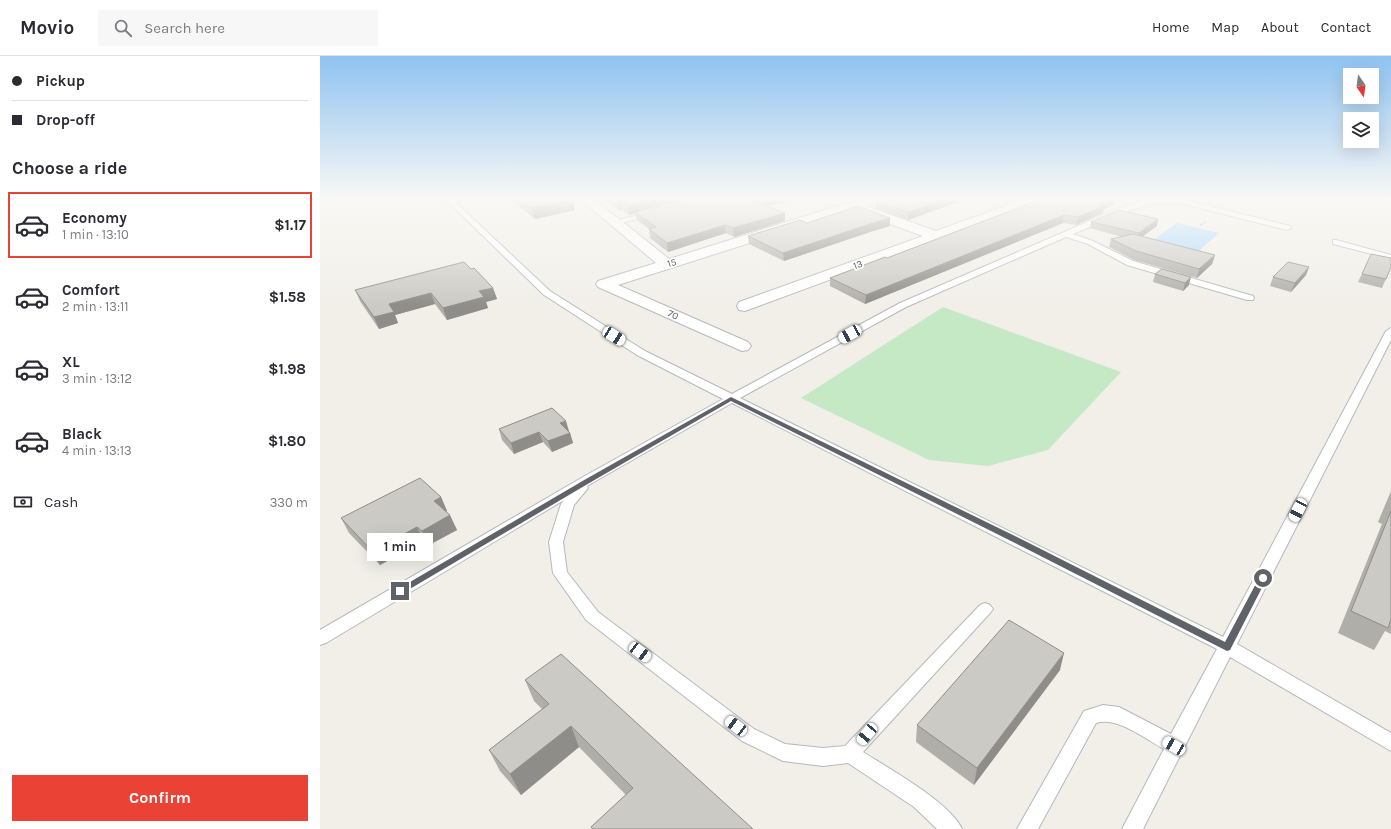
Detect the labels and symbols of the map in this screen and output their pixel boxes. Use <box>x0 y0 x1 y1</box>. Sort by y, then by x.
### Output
north arrow <box>1343 68 1379 104</box>
street label: 15 <box>666 256 678 270</box>
street label: 13 <box>852 258 864 272</box>
street label: 70 <box>666 307 680 323</box>
car <box>837 323 863 345</box>
car <box>601 325 627 347</box>
car <box>1287 497 1309 523</box>
callout: 1 min <box>367 533 433 561</box>
route start <box>1254 569 1272 587</box>
route end <box>391 582 409 600</box>
car <box>627 640 653 664</box>
car <box>723 714 749 738</box>
car <box>855 721 879 747</box>
car <box>1161 735 1187 757</box>

